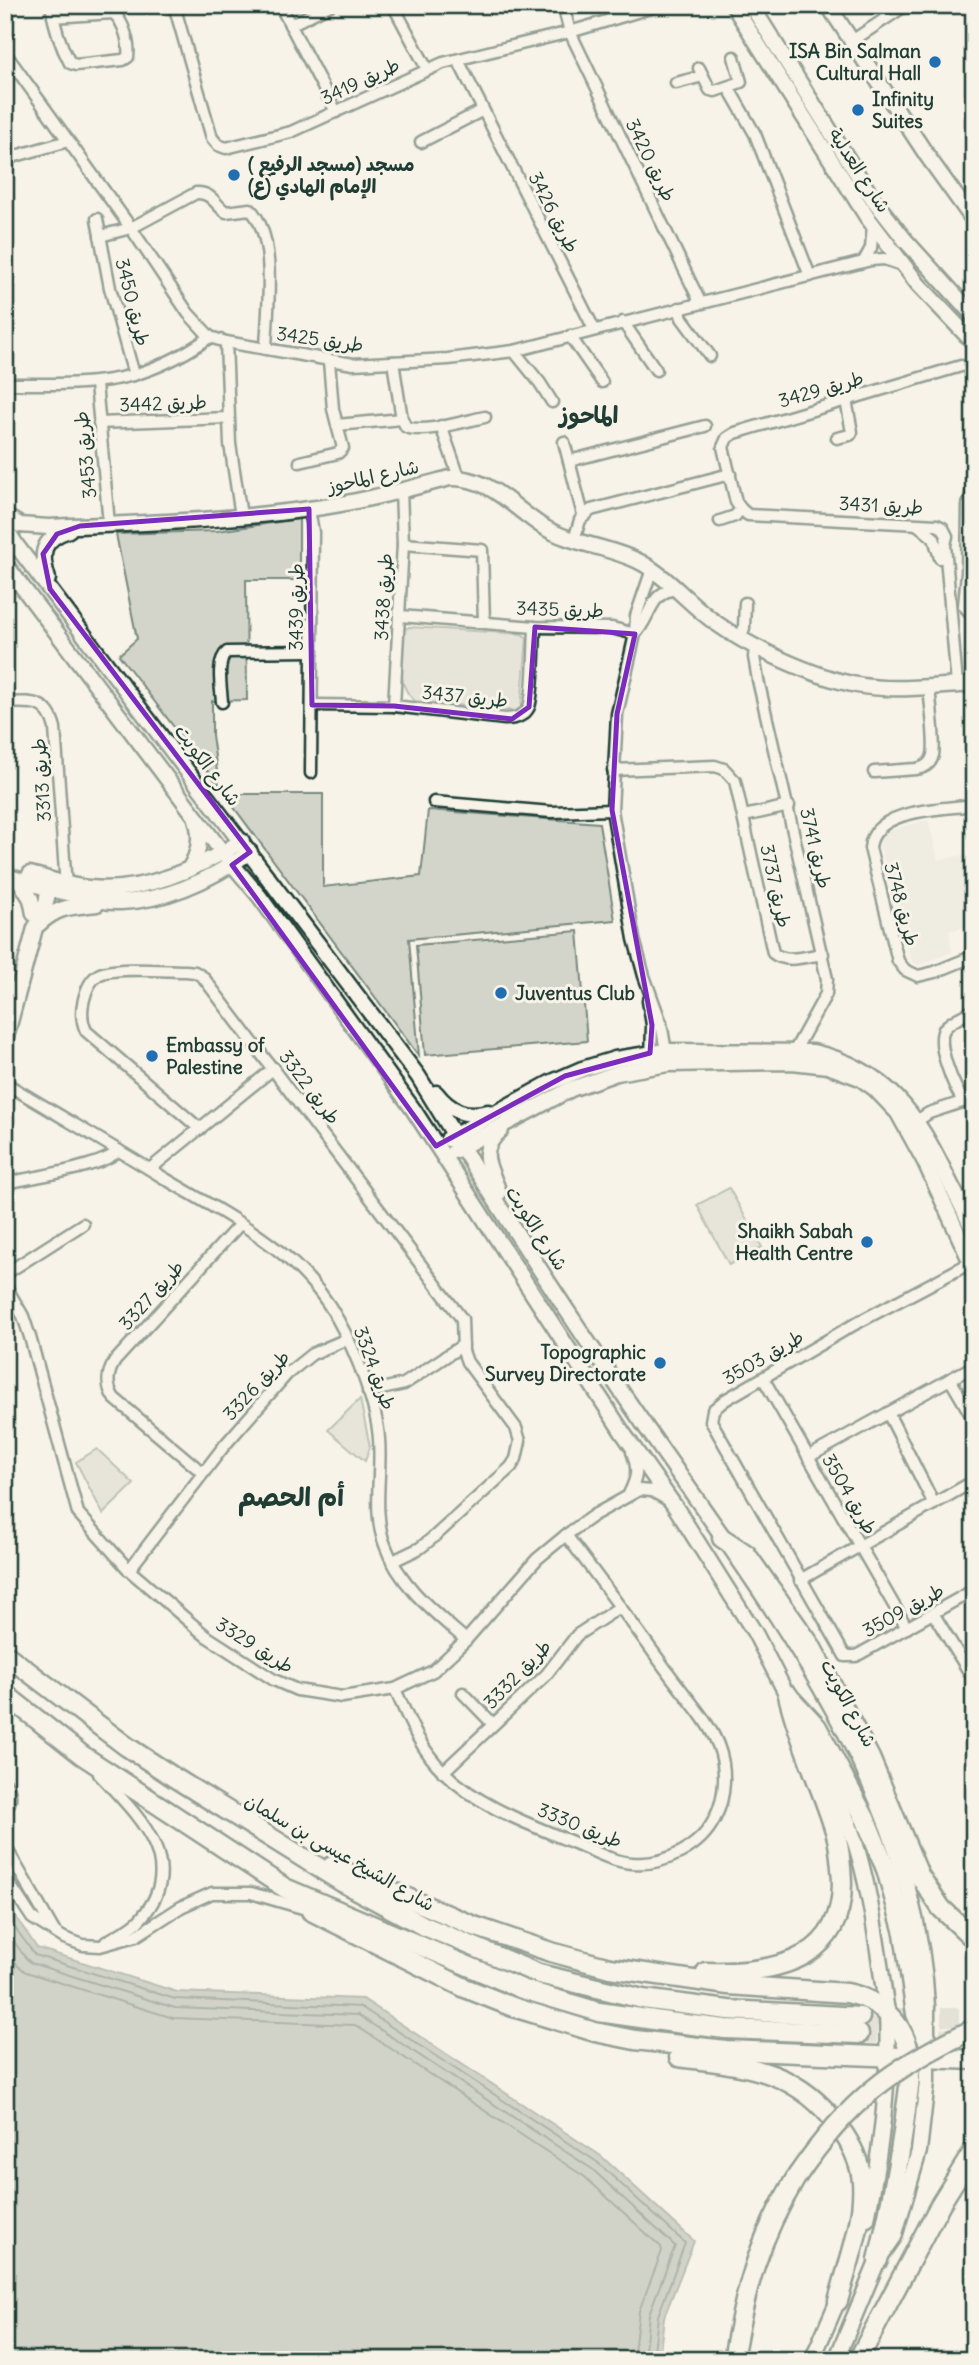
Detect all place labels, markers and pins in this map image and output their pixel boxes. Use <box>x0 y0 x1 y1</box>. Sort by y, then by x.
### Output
place label: ISA Bin Salman Cultural Hall <box>789 39 921 85</box>
marker: ISA Bin Salman Cultural Hall <box>927 54 943 70</box>
place label: Infinity Suites <box>872 87 934 133</box>
marker: Infinity Suites <box>850 102 866 118</box>
place label: ( مسجد الرفيع) مسجد الإمام الهادي (ع) <box>248 152 415 201</box>
marker: ( مسجد الرفيع) مسجد الإمام الهادي (ع) <box>226 167 242 183</box>
place label: Juventus Club <box>515 981 635 1005</box>
marker: Juventus Club <box>493 985 509 1001</box>
place label: Embassy of Palestine <box>166 1033 265 1079</box>
marker: Embassy of Palestine <box>144 1048 160 1064</box>
place label: Shaikh Sabah Health Centre <box>735 1219 853 1265</box>
marker: Shaikh Sabah Health Centre <box>859 1234 875 1250</box>
place label: Topographic Survey Directorate <box>485 1340 646 1386</box>
marker: Topographic Survey Directorate <box>652 1355 668 1371</box>

